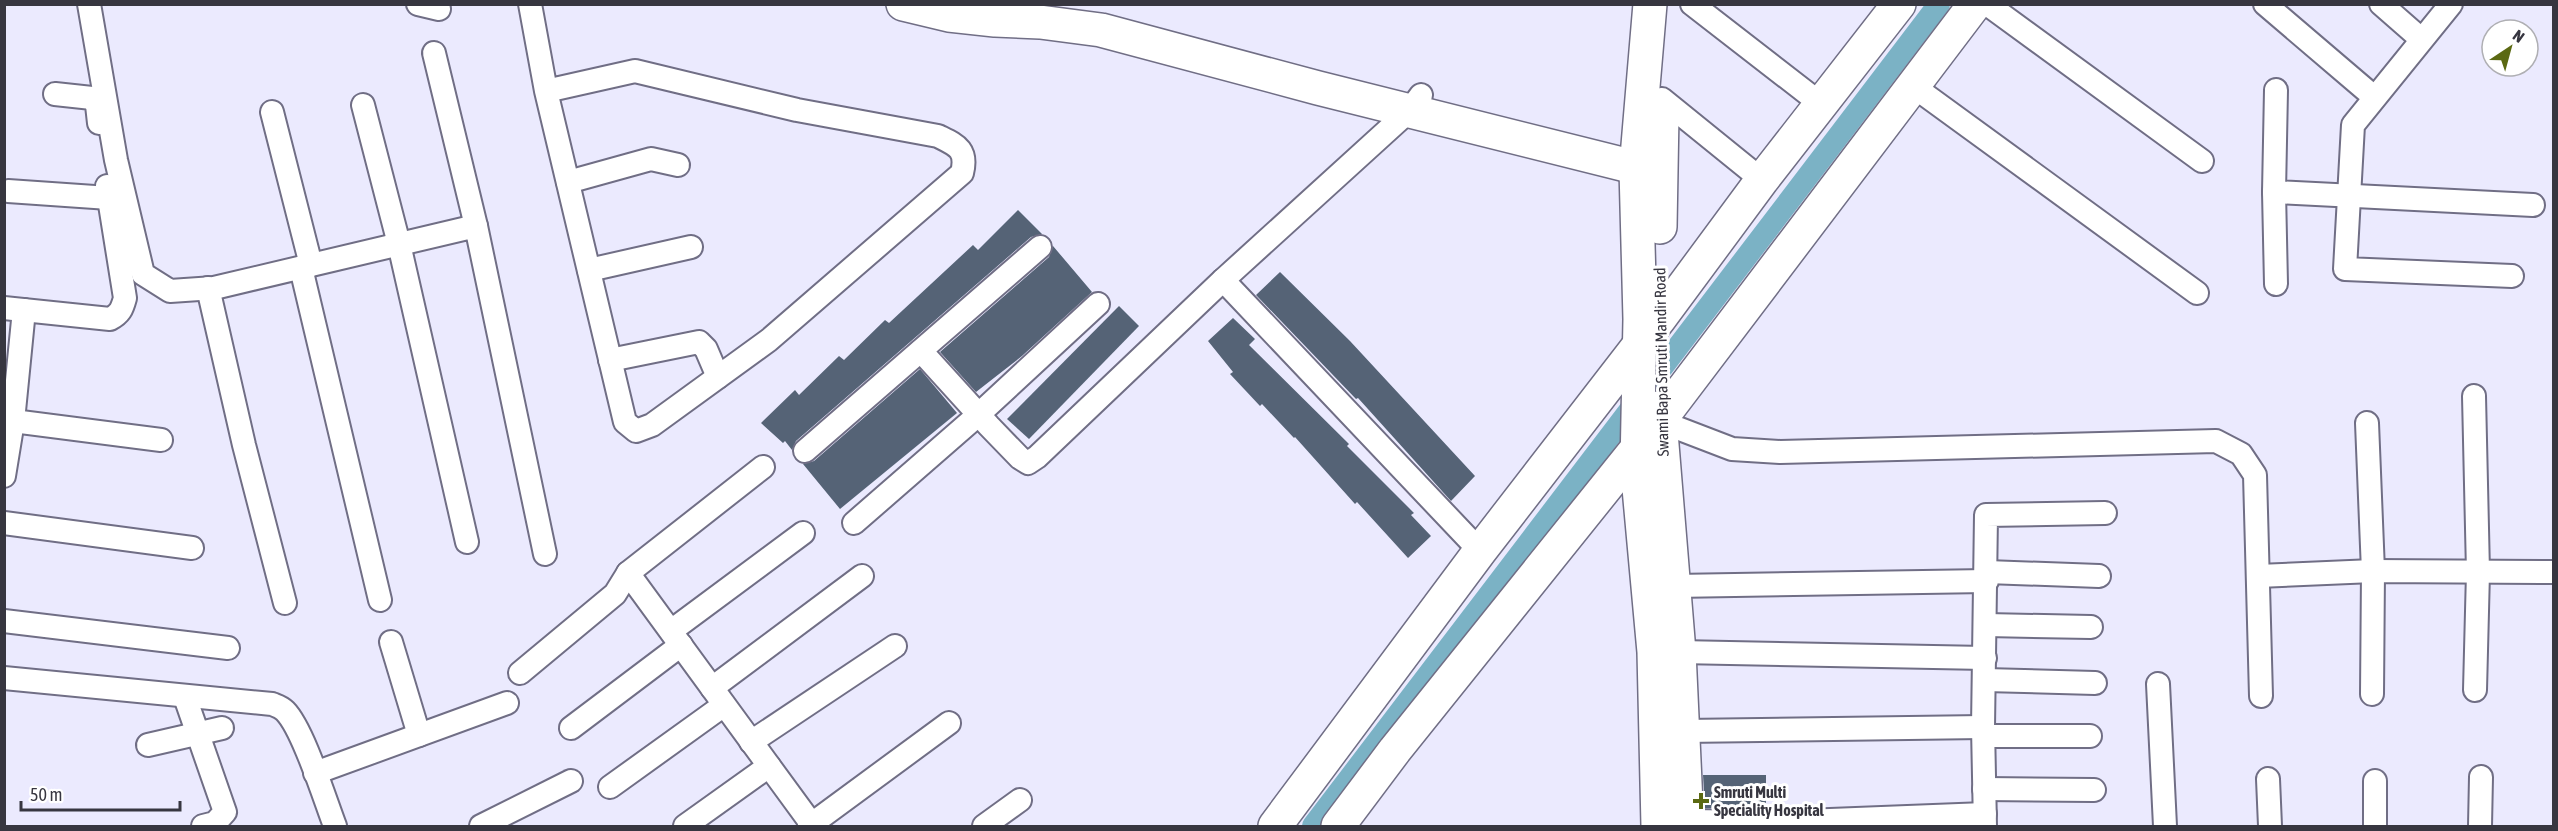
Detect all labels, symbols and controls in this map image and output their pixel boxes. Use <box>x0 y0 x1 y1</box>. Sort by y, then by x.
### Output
north arrow <box>2480 18 2540 78</box>
text: N <box>2510 26 2528 46</box>
street label: Swami Bapa Smruti Mandir Road <box>1650 267 1673 457</box>
scale bar <box>21 774 180 812</box>
place label: Smruti Multi Speciality Hospital <box>1714 783 1825 819</box>
text: 50 m <box>30 784 62 805</box>
marker: Smruti Multi Speciality Hospital <box>1692 792 1710 810</box>

